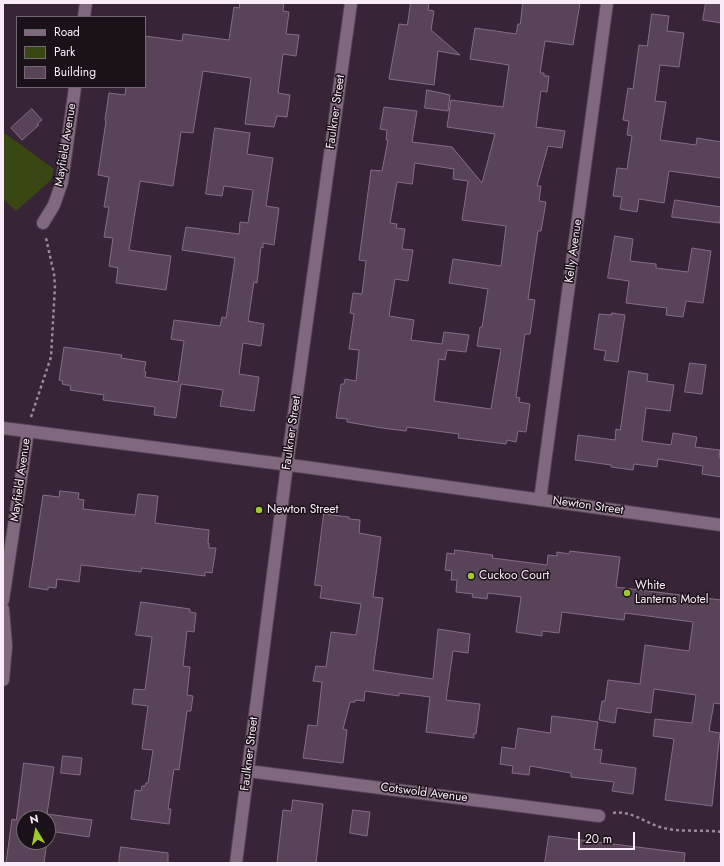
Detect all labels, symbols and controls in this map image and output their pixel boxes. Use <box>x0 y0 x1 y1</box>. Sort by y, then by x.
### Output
legend <box>16 16 146 88</box>
text: Road <box>54 23 80 41</box>
text: Park <box>54 43 75 61</box>
text: Building <box>54 63 96 81</box>
street label: Faulkner Street <box>324 74 348 150</box>
street label: Mayfield Avenue <box>52 102 80 188</box>
street label: Kelly Avenue <box>562 218 586 284</box>
street label: Faulkner Street <box>280 395 304 471</box>
street label: Mayfield Avenue <box>8 437 34 523</box>
street label: Newton Street <box>552 494 624 518</box>
place label: Newton Street <box>267 503 338 517</box>
marker: Newton Street <box>254 505 264 515</box>
place label: Cuckoo Court <box>479 569 549 583</box>
marker: Cuckoo Court <box>466 571 476 581</box>
place label: White Lanterns Motel <box>635 579 708 607</box>
marker: White Lanterns Motel <box>622 588 632 598</box>
street label: Faulkner Street <box>238 716 262 792</box>
street label: Cotswold Avenue <box>380 781 468 805</box>
north arrow <box>16 810 56 850</box>
text: N <box>28 811 40 828</box>
scale bar <box>580 824 637 850</box>
text: 20 m <box>585 830 612 848</box>

